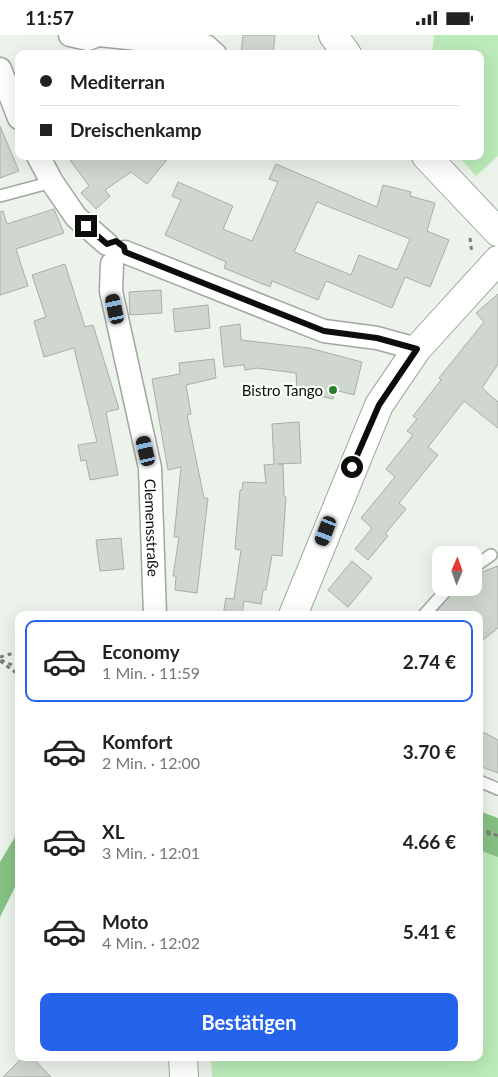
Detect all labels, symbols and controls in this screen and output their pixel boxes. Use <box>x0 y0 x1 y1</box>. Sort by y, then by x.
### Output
text: 11:57 <box>25 6 74 29</box>
text: Mediterran <box>70 70 165 93</box>
text: Dreischenkamp <box>70 118 202 141</box>
route end <box>75 215 97 237</box>
car <box>104 293 125 325</box>
place label: Bistro Tango <box>242 381 323 399</box>
marker: Bistro Tango <box>327 384 339 396</box>
car <box>135 435 156 467</box>
route start <box>341 456 363 478</box>
street label: Clemensstraße <box>141 478 163 577</box>
car <box>313 514 338 548</box>
north arrow <box>432 546 482 596</box>
map controls <box>432 546 482 596</box>
icon: car <box>42 639 87 684</box>
text: Economy <box>102 640 180 663</box>
text: 2.74 € <box>403 650 456 673</box>
text: 1 Min. · 11:59 <box>102 663 200 682</box>
icon: car <box>42 729 87 774</box>
text: Komfort <box>102 730 173 753</box>
text: 3.70 € <box>403 740 456 763</box>
text: 2 Min. · 12:00 <box>102 753 200 772</box>
icon: car <box>42 819 87 864</box>
text: XL <box>102 820 125 843</box>
text: 4.66 € <box>403 830 456 853</box>
text: 3 Min. · 12:01 <box>102 843 200 862</box>
icon: car <box>42 909 87 954</box>
text: Moto <box>102 910 148 933</box>
text: 5.41 € <box>403 920 456 943</box>
text: 4 Min. · 12:02 <box>102 933 200 952</box>
button: Bestätigen <box>40 993 458 1051</box>

